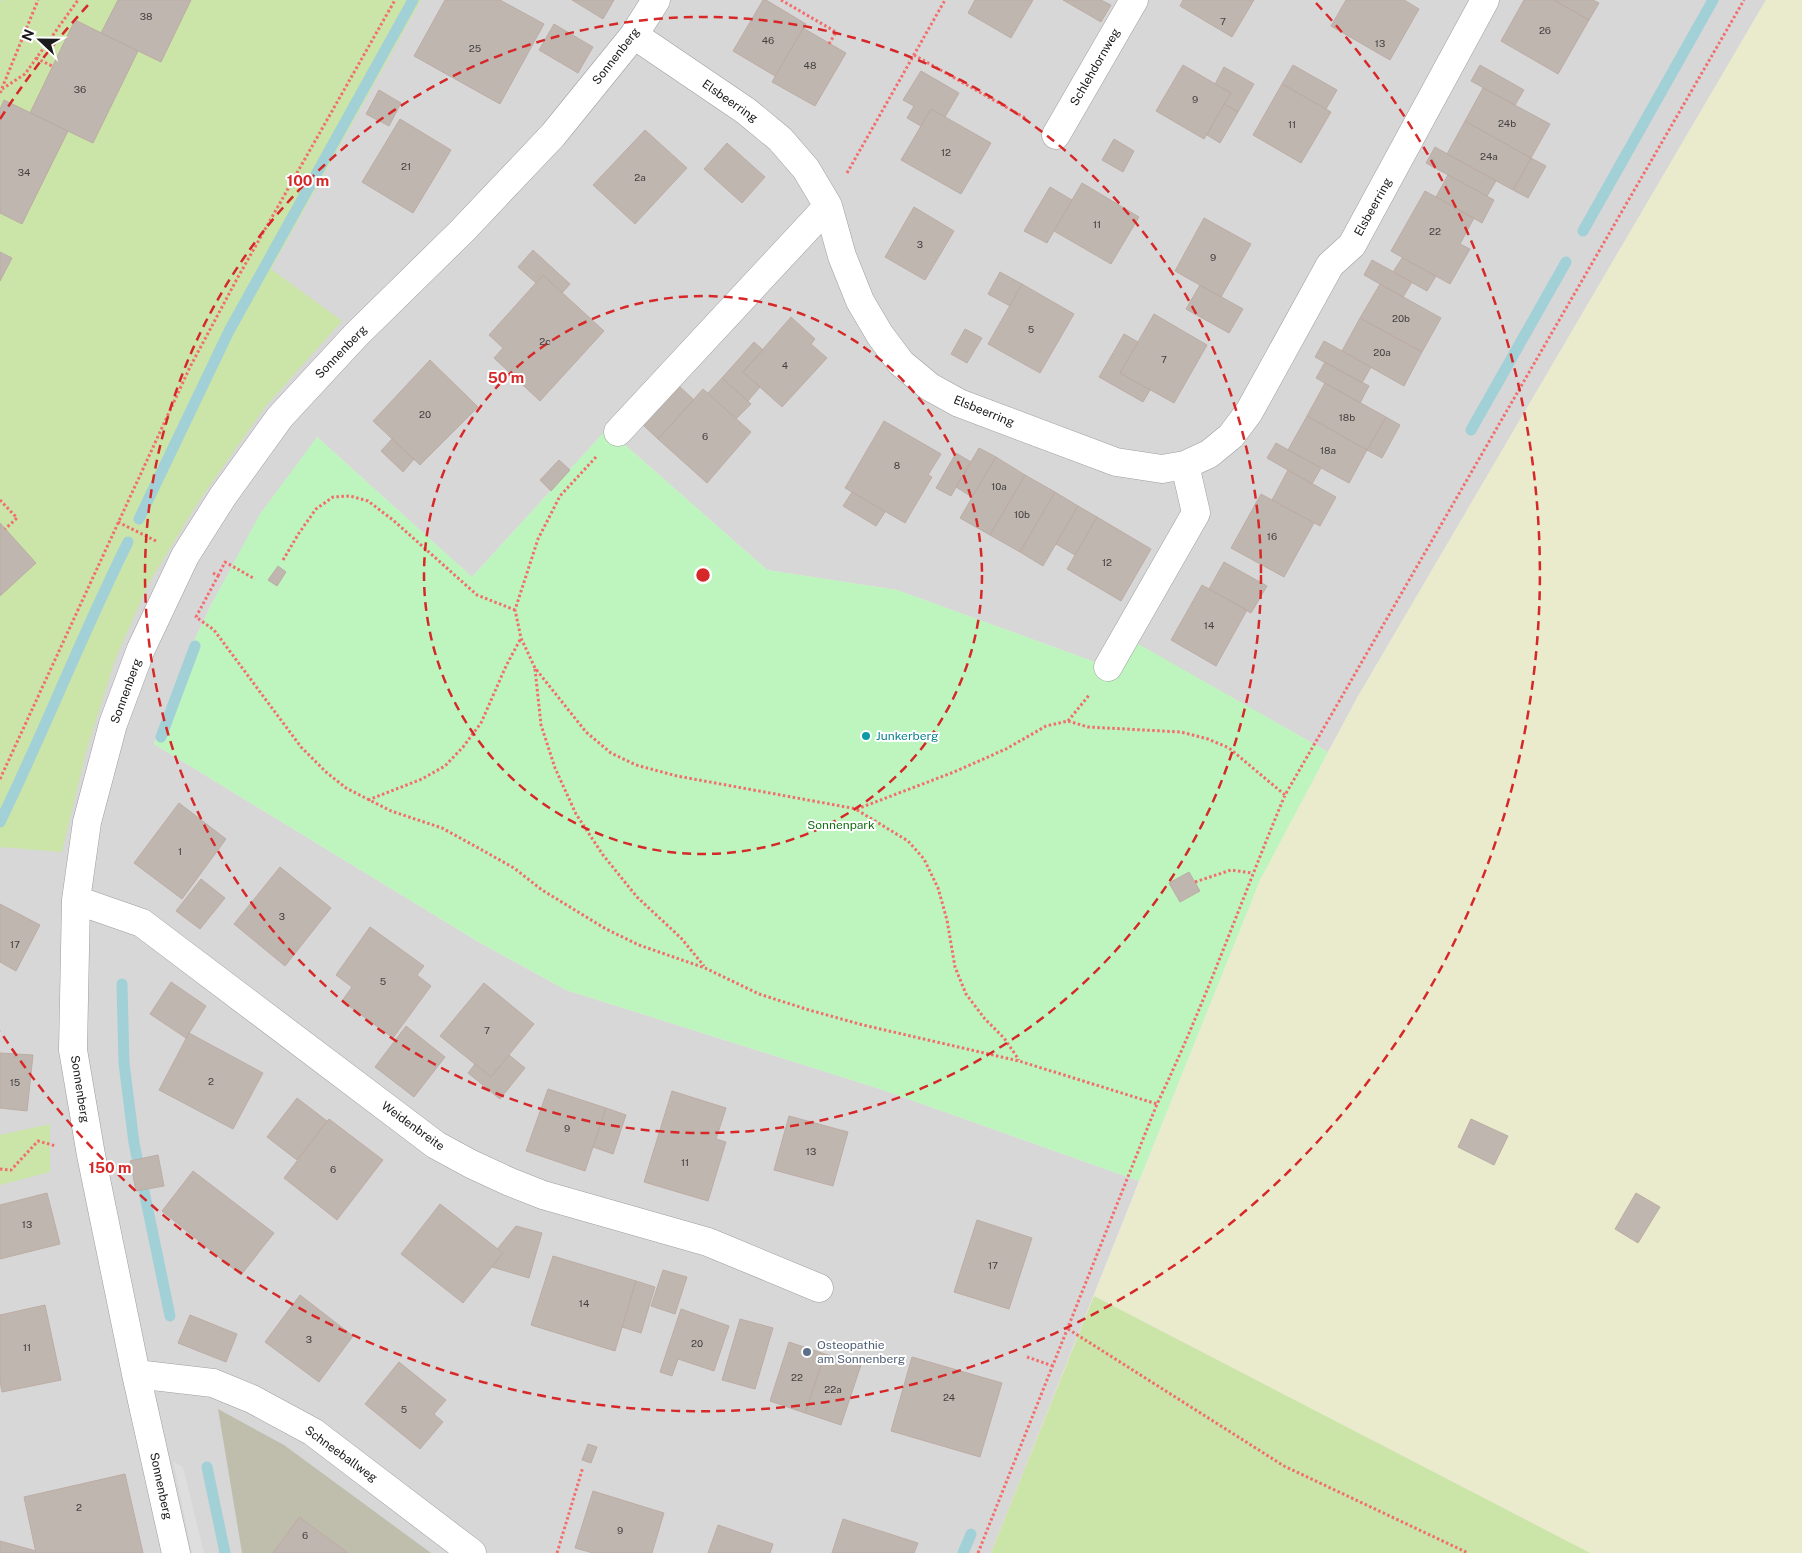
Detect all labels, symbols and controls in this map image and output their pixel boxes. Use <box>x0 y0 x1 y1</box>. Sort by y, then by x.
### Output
house number: 38 <box>140 10 152 22</box>
north arrow <box>15 15 65 65</box>
house number: 7 <box>1220 15 1226 27</box>
house number: 26 <box>1539 24 1551 36</box>
street label: Sonnenberg <box>589 25 643 87</box>
street label: Schlehdornweg <box>1067 26 1123 108</box>
text: N <box>18 27 37 43</box>
house number: 46 <box>762 34 774 46</box>
house number: 13 <box>1375 37 1385 49</box>
house number: 25 <box>469 42 481 54</box>
house number: 48 <box>804 59 816 71</box>
street label: Elsbeerring <box>700 77 760 125</box>
house number: 36 <box>74 83 86 95</box>
house number: 9 <box>1192 93 1198 105</box>
house number: 24b <box>1498 117 1516 129</box>
house number: 11 <box>1288 118 1296 130</box>
house number: 12 <box>941 146 951 158</box>
house number: 24a <box>1480 150 1498 162</box>
house number: 21 <box>401 160 411 172</box>
house number: 34 <box>18 166 30 178</box>
house number: 2a <box>634 171 646 183</box>
text: 100 m <box>287 172 329 189</box>
street label: Elsbeerring <box>1351 175 1395 239</box>
house number: 11 <box>1093 218 1101 230</box>
house number: 22 <box>1429 225 1441 237</box>
house number: 3 <box>917 238 923 250</box>
house number: 9 <box>1210 251 1216 263</box>
house number: 20b <box>1392 312 1410 324</box>
street label: Sonnenberg <box>312 323 370 381</box>
house number: 5 <box>1028 323 1034 335</box>
house number: 2c <box>539 335 551 347</box>
house number: 20a <box>1373 346 1391 358</box>
house number: 7 <box>1161 353 1167 365</box>
house number: 4 <box>782 359 788 371</box>
text: 50 m <box>488 369 524 386</box>
street label: Elsbeerring <box>952 392 1016 430</box>
house number: 20 <box>419 408 431 420</box>
house number: 18b <box>1339 411 1355 423</box>
house number: 6 <box>702 430 708 442</box>
house number: 18a <box>1320 444 1336 456</box>
house number: 8 <box>894 459 900 471</box>
house number: 10a <box>991 480 1007 492</box>
house number: 10b <box>1014 508 1030 520</box>
house number: 16 <box>1267 530 1277 542</box>
house number: 12 <box>1102 556 1112 568</box>
centre of rings <box>694 566 712 584</box>
house number: 14 <box>1204 619 1214 631</box>
street label: Sonnenberg <box>108 657 144 725</box>
place label: Junkerberg <box>876 729 939 743</box>
marker: Junkerberg <box>860 730 872 742</box>
park label: Sonnenpark <box>807 818 875 832</box>
house number: 1 <box>178 845 182 857</box>
house number: 3 <box>279 910 285 922</box>
house number: 17 <box>10 938 20 950</box>
house number: 5 <box>380 975 386 987</box>
house number: 7 <box>484 1024 490 1036</box>
street label: Sonnenberg <box>68 1054 92 1124</box>
house number: 2 <box>208 1075 214 1087</box>
house number: 15 <box>10 1076 20 1088</box>
street label: Weidenbreite <box>379 1098 447 1154</box>
house number: 9 <box>564 1122 570 1134</box>
house number: 13 <box>806 1145 816 1157</box>
house number: 11 <box>681 1156 689 1168</box>
text: 150 m <box>88 1159 132 1176</box>
house number: 6 <box>330 1163 336 1175</box>
house number: 13 <box>22 1218 32 1230</box>
house number: 17 <box>988 1259 998 1271</box>
house number: 14 <box>579 1297 589 1309</box>
house number: 3 <box>306 1333 312 1345</box>
house number: 20 <box>691 1337 703 1349</box>
place label: Osteopathie am Sonnenberg <box>817 1338 905 1366</box>
house number: 11 <box>23 1341 31 1353</box>
marker: Osteopathie am Sonnenberg <box>801 1346 813 1358</box>
house number: 22 <box>791 1371 803 1383</box>
house number: 22a <box>824 1383 842 1395</box>
house number: 24 <box>943 1391 955 1403</box>
house number: 5 <box>401 1403 407 1415</box>
street label: Schneeballweg <box>302 1423 380 1485</box>
street label: Sonnenberg <box>147 1451 175 1521</box>
house number: 2 <box>76 1501 82 1513</box>
house number: 9 <box>617 1524 623 1536</box>
house number: 6 <box>302 1529 308 1541</box>

